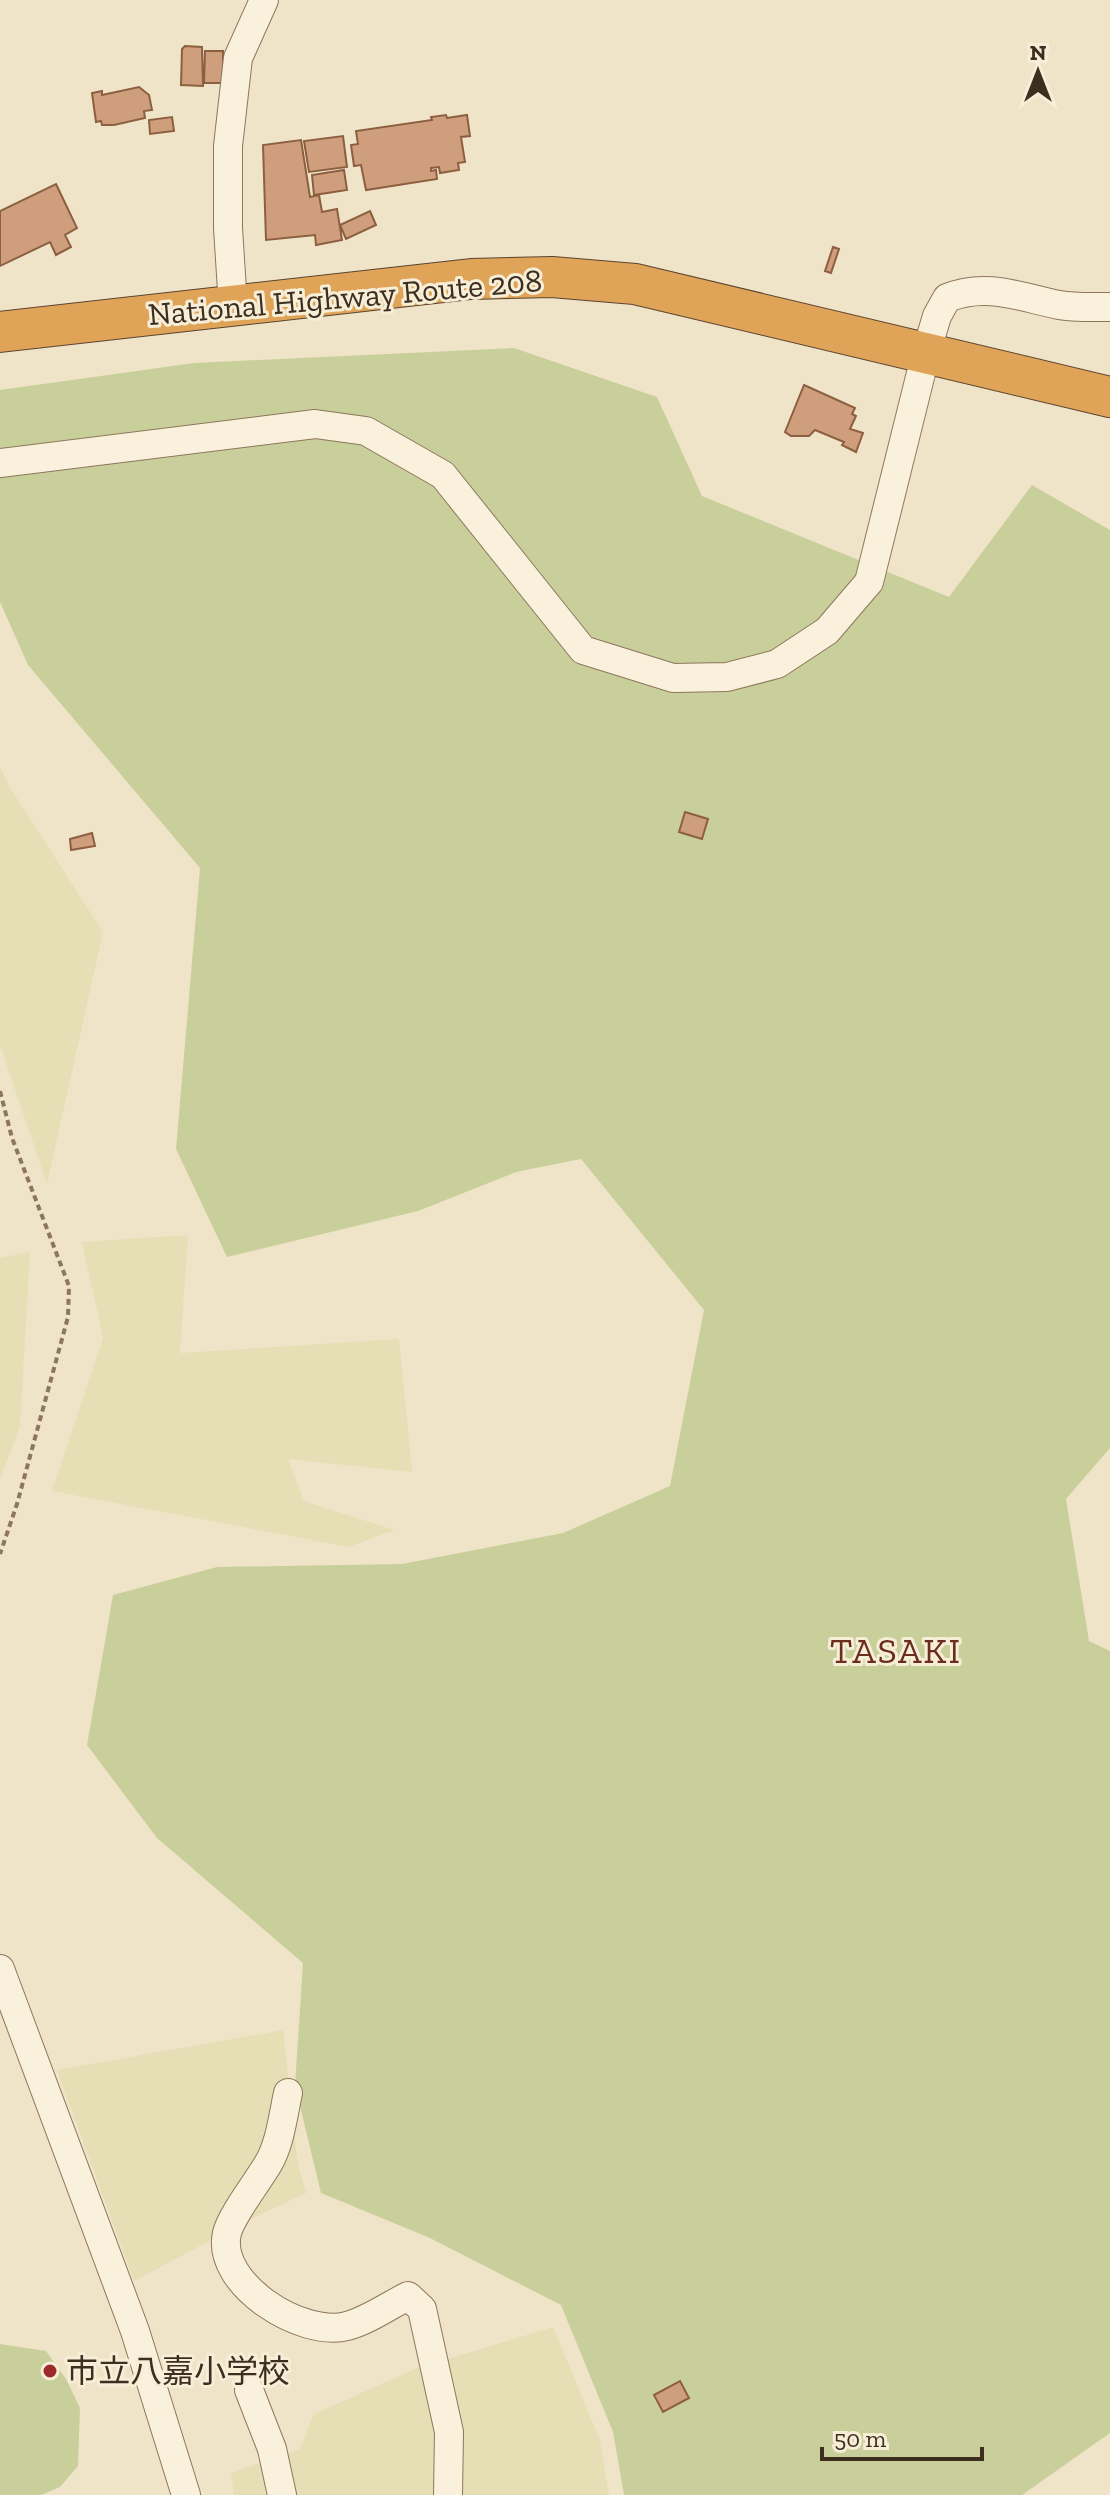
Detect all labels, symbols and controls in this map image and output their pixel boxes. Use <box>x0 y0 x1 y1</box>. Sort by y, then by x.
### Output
north arrow <box>998 32 1078 112</box>
text: N <box>1030 39 1047 66</box>
street label: National Highway Route 208 <box>146 261 544 333</box>
district label: TASAKI <box>830 1629 962 1672</box>
place label: 市立八嘉小学校 <box>66 2352 290 2390</box>
marker: 市立八嘉小学校 <box>41 2362 59 2380</box>
scale bar <box>822 2411 982 2461</box>
text: 50 m <box>834 2424 887 2453</box>

